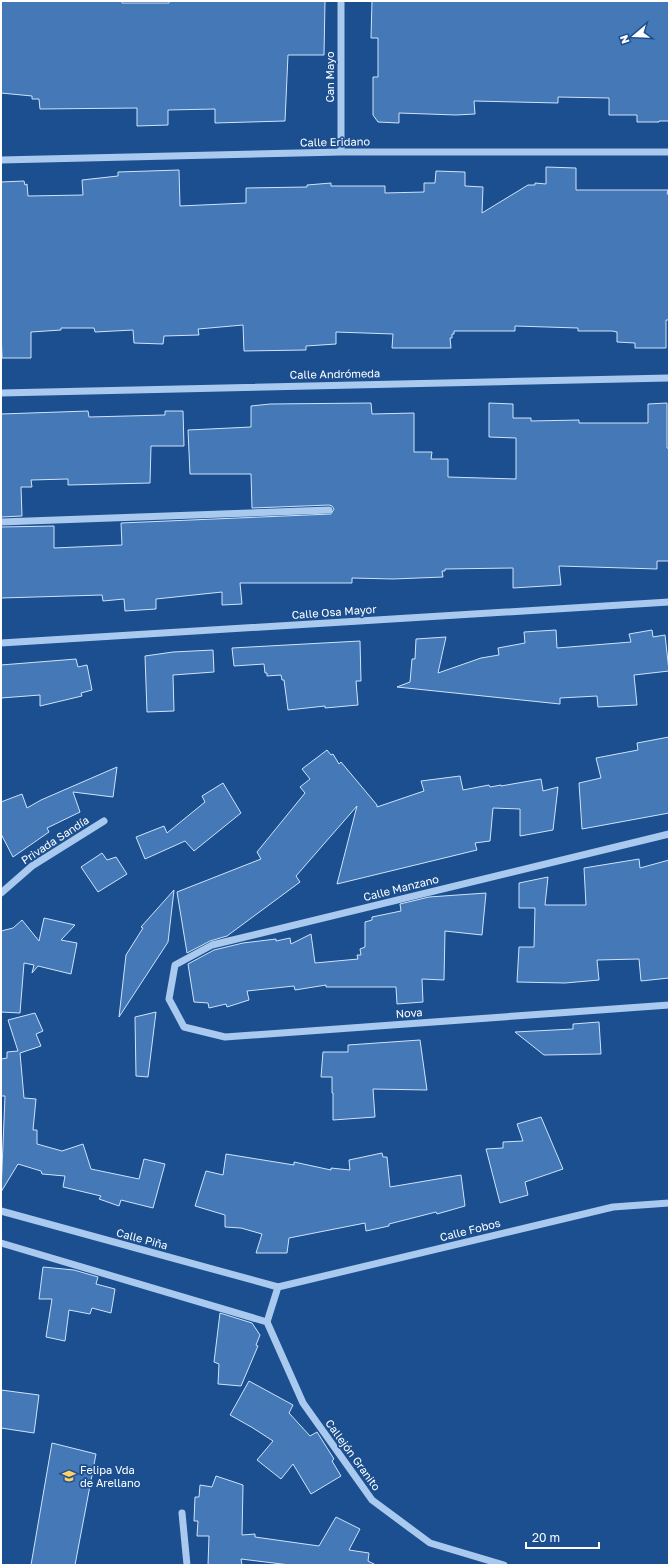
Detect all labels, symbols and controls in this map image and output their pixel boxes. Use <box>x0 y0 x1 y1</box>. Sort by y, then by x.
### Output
north arrow <box>614 16 654 56</box>
text: N <box>617 33 632 45</box>
street label: Can Mayo <box>323 51 336 103</box>
street label: Calle Eridano <box>300 134 371 149</box>
street label: Calle Andrómeda <box>290 366 380 381</box>
street label: Calle Osa Mayor <box>291 602 378 621</box>
street label: Privada Sandía <box>18 813 91 866</box>
street label: Calle Manzano <box>362 872 440 903</box>
street label: Nova <box>395 1005 423 1020</box>
street label: Calle Fobos <box>438 1216 502 1243</box>
street label: Calle Piña <box>115 1225 169 1252</box>
street label: Callejón Granito <box>323 1417 384 1493</box>
place label: Felipa Vda de Arellano <box>80 1463 141 1489</box>
school or university icon: Felipa Vda de Arellano <box>61 1468 77 1484</box>
scale bar <box>526 1524 599 1550</box>
text: 20 m <box>532 1530 560 1545</box>

